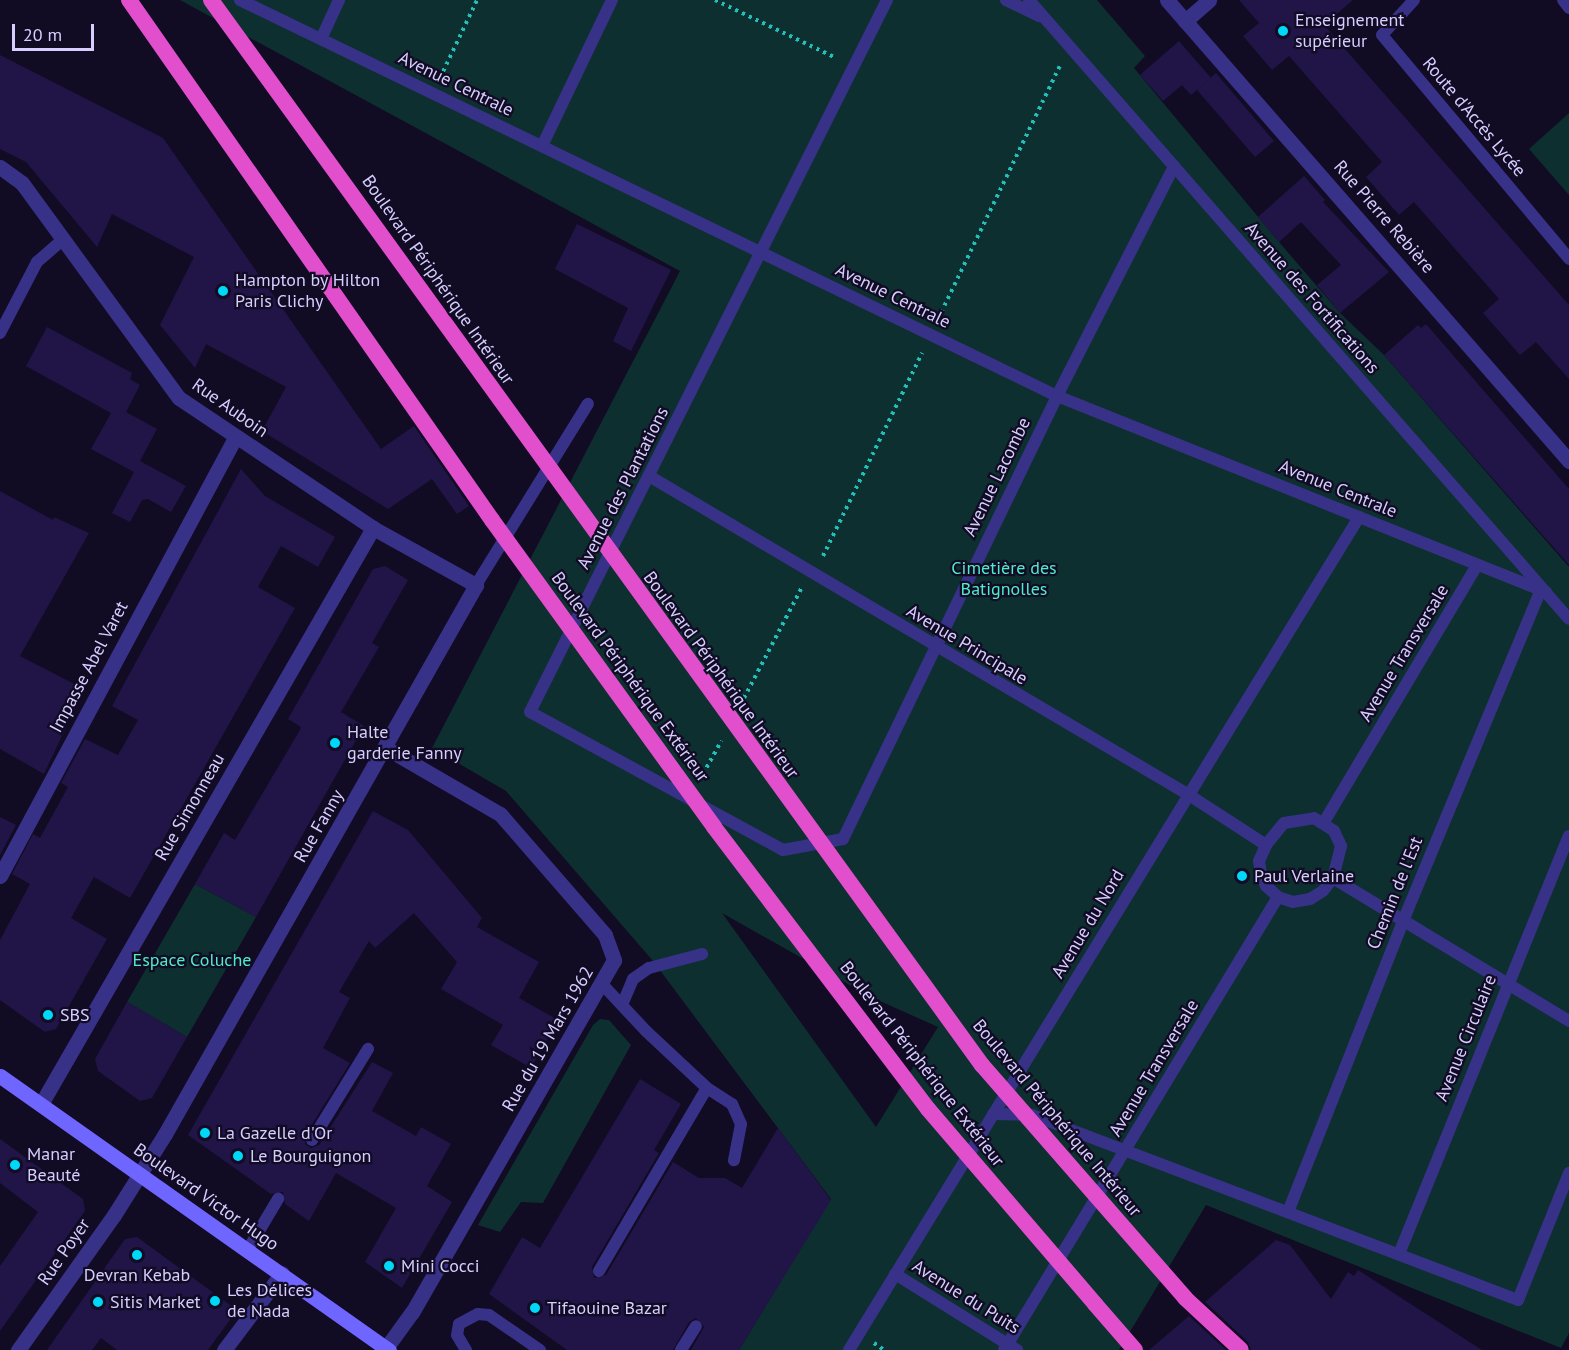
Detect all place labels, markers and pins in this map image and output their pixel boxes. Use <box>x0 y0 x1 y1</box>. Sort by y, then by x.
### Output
place label: Enseignement supérieur <box>1295 10 1404 52</box>
marker: Enseignement supérieur <box>1276 24 1290 38</box>
place label: Hampton by Hilton Paris Clichy <box>235 270 381 312</box>
marker: Hampton by Hilton Paris Clichy <box>216 284 230 298</box>
place label: Halte garderie Fanny <box>347 722 462 764</box>
marker: Halte garderie Fanny <box>328 736 342 750</box>
place label: Paul Verlaine <box>1254 865 1355 887</box>
marker: Paul Verlaine <box>1235 869 1249 883</box>
place label: SBS <box>60 1004 90 1026</box>
marker: SBS <box>41 1008 55 1022</box>
place label: La Gazelle d'Or <box>217 1122 332 1144</box>
marker: La Gazelle d'Or <box>198 1126 212 1140</box>
place label: Manar Beauté <box>27 1144 80 1186</box>
place label: Le Bourguignon <box>250 1145 371 1167</box>
marker: Le Bourguignon <box>231 1149 245 1163</box>
marker: Manar Beauté <box>8 1158 22 1172</box>
marker: Devran Kebab <box>130 1248 144 1262</box>
place label: Mini Cocci <box>401 1255 479 1277</box>
marker: Mini Cocci <box>382 1259 396 1273</box>
place label: Devran Kebab <box>84 1264 190 1286</box>
place label: Les Délices de Nada <box>227 1280 312 1322</box>
place label: Sitis Market <box>110 1291 201 1313</box>
marker: Les Délices de Nada <box>208 1294 222 1308</box>
marker: Sitis Market <box>91 1295 105 1309</box>
place label: Tifaouine Bazar <box>547 1297 667 1319</box>
marker: Tifaouine Bazar <box>528 1301 542 1315</box>

